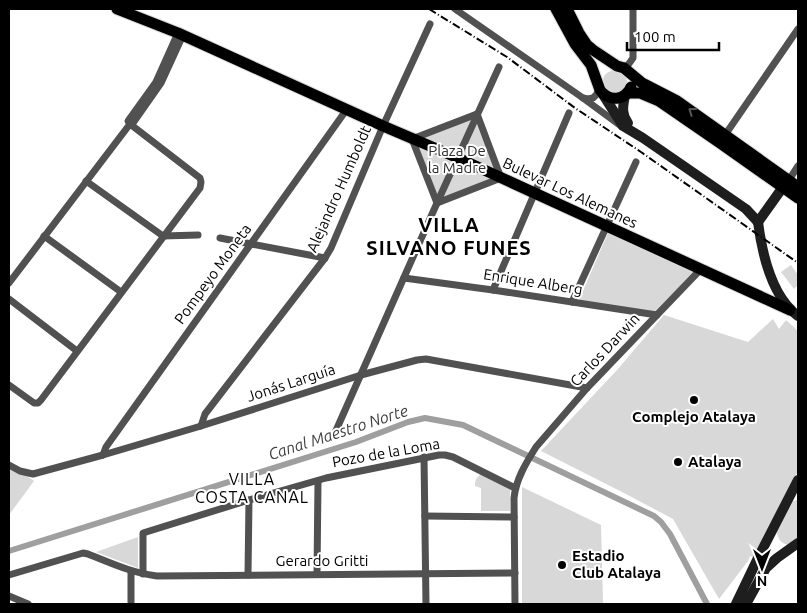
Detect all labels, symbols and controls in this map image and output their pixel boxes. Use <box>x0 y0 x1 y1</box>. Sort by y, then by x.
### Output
scale bar <box>627 20 720 52</box>
text: 100 m <box>634 28 676 45</box>
one-way arrow <box>689 109 698 117</box>
street label: Alejandro Humboldt <box>303 123 374 255</box>
park label: Plaza De la Madre <box>428 142 486 176</box>
street label: Bulevar Los Alemanes <box>500 154 640 231</box>
district label: VILLA SILVANO FUNES <box>366 213 532 259</box>
street label: Pompeyo Moneta <box>171 220 255 327</box>
street label: Enrique Alberg <box>482 265 584 298</box>
street label: Carlos Darwin <box>567 310 643 390</box>
street label: Jonás Larguía <box>244 360 337 405</box>
marker: Complejo Atalaya <box>688 394 700 406</box>
water label: Canal Maestro Norte <box>266 401 410 463</box>
place label: Complejo Atalaya <box>632 408 756 425</box>
street label: Pozo de la Loma <box>331 435 441 470</box>
place label: Atalaya <box>688 453 742 470</box>
marker: Atalaya <box>672 456 684 468</box>
district label: VILLA COSTA CANAL <box>195 470 309 506</box>
north arrow <box>737 543 787 593</box>
place label: Estadio Club Atalaya <box>572 547 661 581</box>
street label: Gerardo Gritti <box>276 552 368 569</box>
marker: Estadio Club Atalaya <box>556 559 568 571</box>
text: N <box>757 573 767 589</box>

